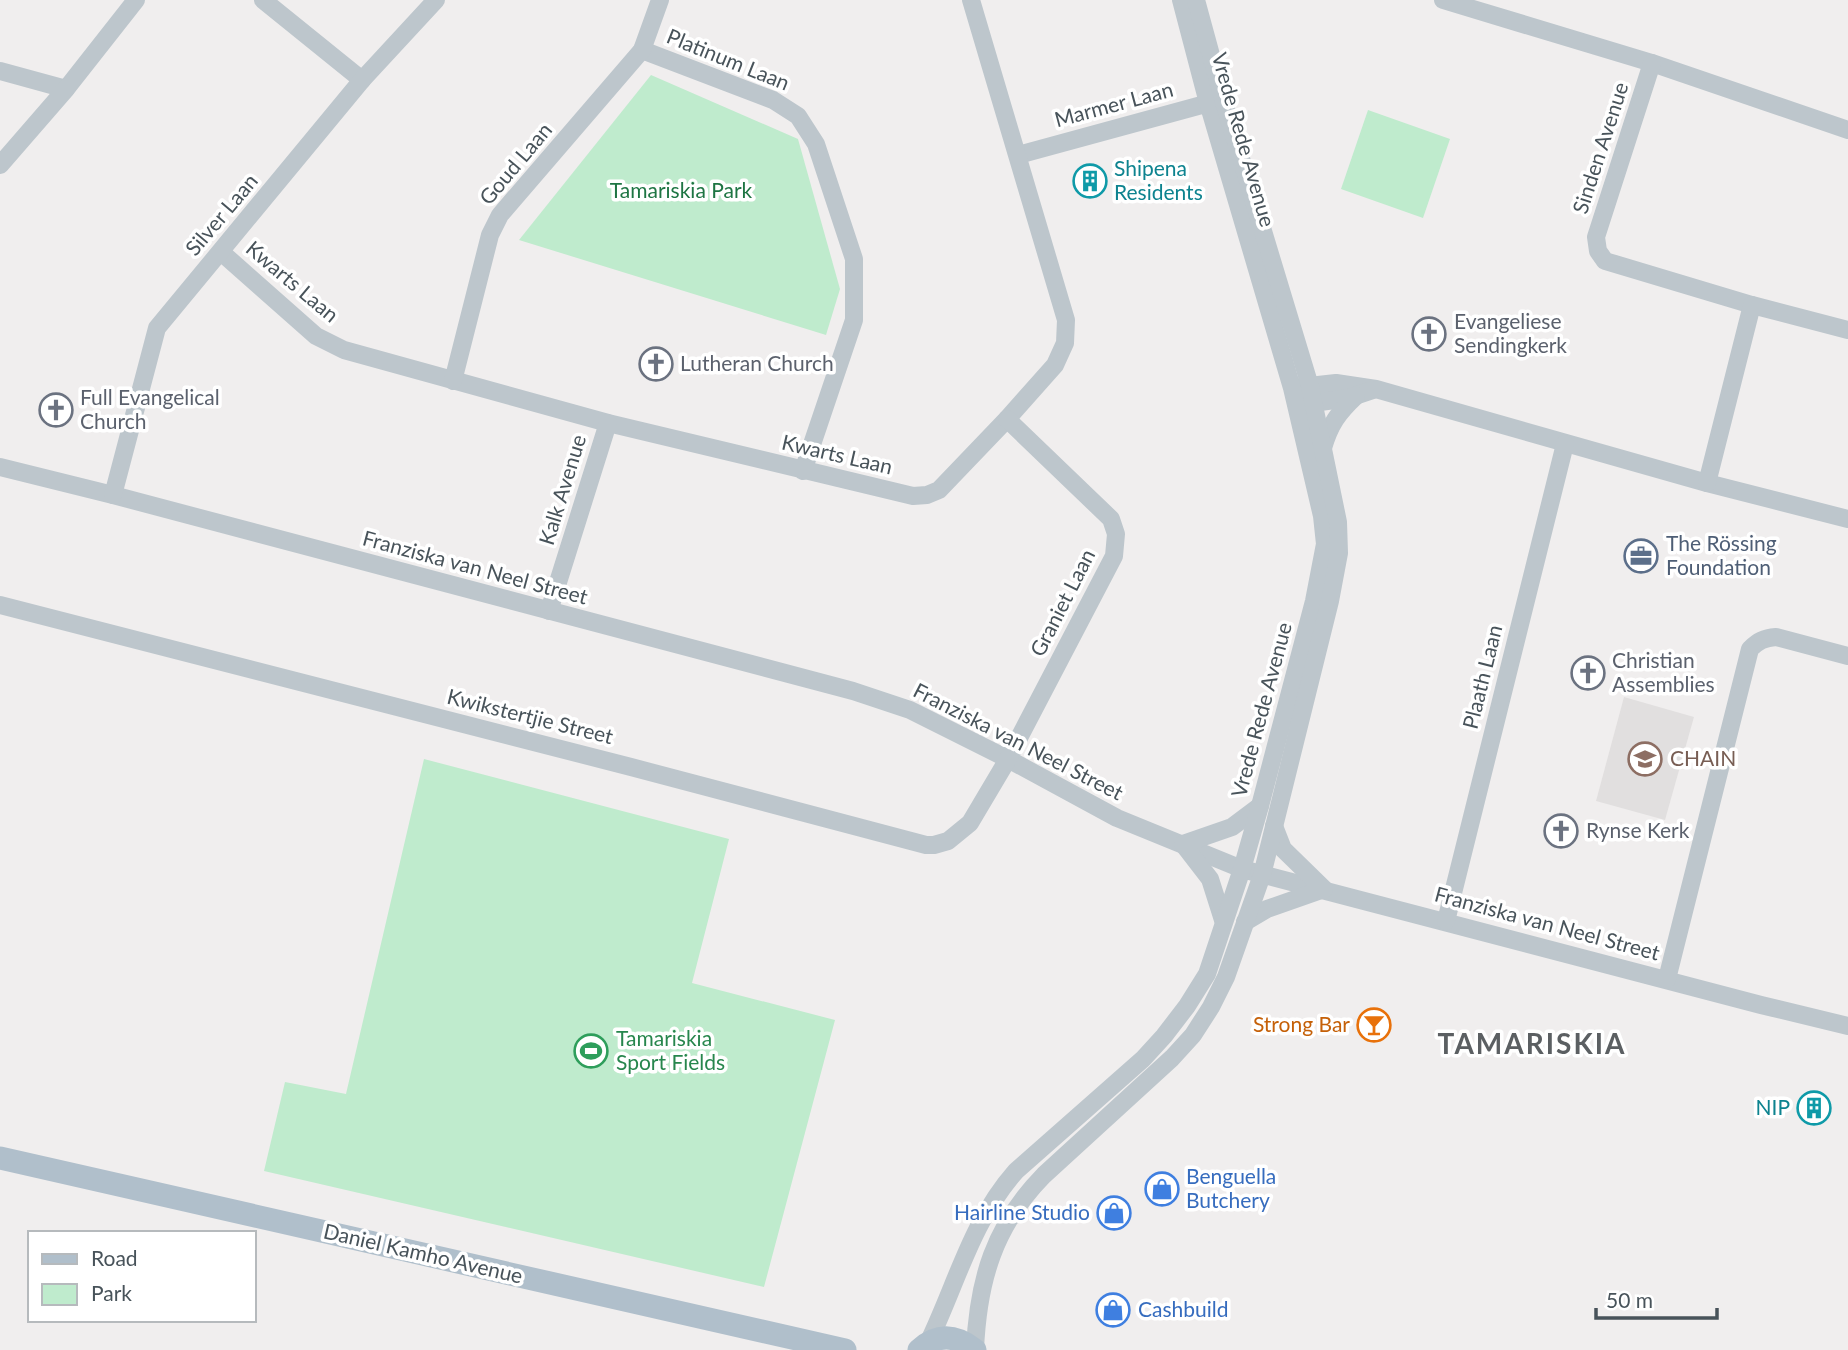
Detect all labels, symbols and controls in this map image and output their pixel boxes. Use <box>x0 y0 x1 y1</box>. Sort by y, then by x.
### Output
street label: Platinum Laan <box>664 23 794 95</box>
street label: Vrede Rede Avenue <box>1208 50 1281 230</box>
street label: Marmer Laan <box>1052 76 1176 131</box>
street label: Sinden Avenue <box>1567 79 1633 216</box>
street label: Goud Laan <box>473 117 556 209</box>
place label: Shipena Residents <box>1114 155 1203 204</box>
building icon: Shipena Residents <box>1071 162 1109 200</box>
street label: Silver Laan <box>179 168 262 260</box>
park label: Tamariskia Park <box>610 177 753 202</box>
street label: Kwarts Laan <box>242 235 344 327</box>
place label: Evangeliese Sendingkerk <box>1454 308 1567 357</box>
church icon: Evangeliese Sendingkerk <box>1410 315 1448 353</box>
church icon: Lutheran Church <box>637 345 675 383</box>
place label: Lutheran Church <box>680 350 834 375</box>
place label: Full Evangelical Church <box>80 384 220 433</box>
church icon: Full Evangelical Church <box>37 391 75 429</box>
street label: Kwarts Laan <box>780 429 895 478</box>
street label: Kalk Avenue <box>533 431 590 548</box>
street label: Franziska van Neel Street <box>360 524 591 609</box>
place label: The Rössing Foundation <box>1666 530 1777 579</box>
office icon: The Rössing Foundation <box>1622 537 1660 575</box>
street label: Graniet Laan <box>1024 544 1099 660</box>
street label: Vrede Rede Avenue <box>1225 619 1296 800</box>
street label: Plaath Laan <box>1457 622 1507 731</box>
place label: Christian Assemblies <box>1612 647 1715 696</box>
church icon: Christian Assemblies <box>1569 654 1607 692</box>
street label: Franziska van Neel Street <box>910 677 1128 805</box>
street label: Kwikstertjie Street <box>445 683 616 748</box>
school or university icon: CHAIN <box>1626 740 1664 778</box>
place label: CHAIN <box>1670 745 1736 770</box>
church icon: Rynse Kerk <box>1542 812 1580 850</box>
place label: Rynse Kerk <box>1586 817 1690 842</box>
street label: Franziska van Neel Street <box>1432 880 1663 965</box>
bar icon: Strong Bar <box>1355 1006 1393 1044</box>
place label: Strong Bar <box>1253 1011 1350 1036</box>
place label: Tamariskia Sport Fields <box>616 1025 725 1074</box>
district label: TAMARISKIA <box>1438 1026 1626 1060</box>
sports icon: Tamariskia Sport Fields <box>572 1032 610 1070</box>
building icon: NIP <box>1795 1089 1833 1127</box>
place label: NIP <box>1755 1094 1790 1119</box>
place label: Benguella Butchery <box>1186 1163 1276 1212</box>
shop icon: Benguella Butchery <box>1143 1170 1181 1208</box>
shop icon: Hairline Studio <box>1095 1194 1133 1232</box>
place label: Hairline Studio <box>954 1199 1090 1224</box>
street label: Daniel Kamho Avenue <box>321 1217 525 1288</box>
legend <box>28 1231 256 1322</box>
text: Road <box>91 1245 138 1270</box>
scale bar <box>1596 1276 1717 1320</box>
text: Park <box>91 1280 132 1305</box>
text: 50 m <box>1606 1287 1653 1312</box>
shop icon: Cashbuild <box>1094 1291 1132 1329</box>
place label: Cashbuild <box>1138 1296 1229 1321</box>

